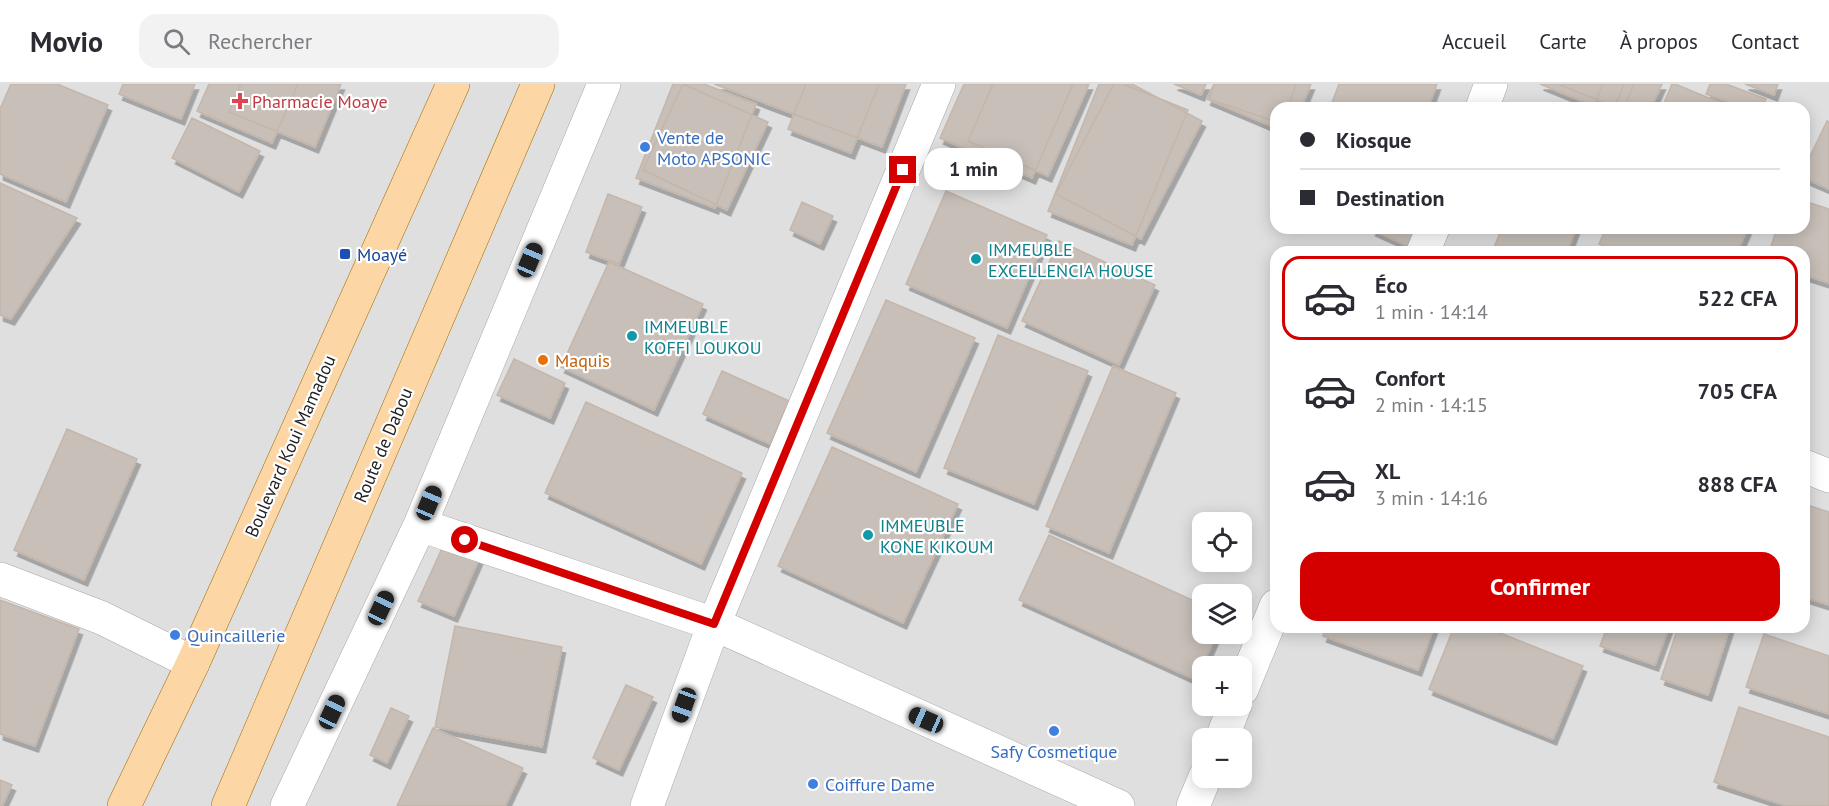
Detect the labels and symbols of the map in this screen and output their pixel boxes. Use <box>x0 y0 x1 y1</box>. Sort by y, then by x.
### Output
place label: Pharmacie Moaye <box>252 90 388 113</box>
marker: Pharmacie Moaye <box>233 94 247 108</box>
place label: Vente de Moto APSONIC <box>656 126 771 170</box>
marker: Vente de Moto APSONIC <box>638 140 652 154</box>
callout: 1 min <box>924 149 1023 191</box>
route end <box>889 156 916 183</box>
place label: IMMEUBLE EXCELLENCIA HOUSE <box>988 238 1154 282</box>
car <box>515 240 545 280</box>
place label: Moayé <box>357 243 407 266</box>
marker: Moayé <box>338 247 352 261</box>
marker: IMMEUBLE EXCELLENCIA HOUSE <box>969 252 983 266</box>
place label: IMMEUBLE KOFFI LOUKOU <box>644 315 761 359</box>
marker: IMMEUBLE KOFFI LOUKOU <box>625 329 639 343</box>
place label: Maquis <box>555 349 610 372</box>
street label: Boulevard Koui Mamadou <box>239 351 341 541</box>
marker: Maquis <box>536 353 550 367</box>
street label: Route de Dabou <box>348 384 418 506</box>
car <box>414 483 444 523</box>
place label: IMMEUBLE KONE KIKOUM <box>880 514 994 558</box>
route start <box>451 526 478 553</box>
marker: IMMEUBLE KONE KIKOUM <box>861 528 875 542</box>
car <box>365 588 397 628</box>
place label: Quincaillerie <box>187 624 285 647</box>
marker: Quincaillerie <box>168 628 182 642</box>
car <box>669 685 699 725</box>
car <box>316 692 348 732</box>
car <box>906 704 946 736</box>
marker: Safy Cosmetique <box>1047 724 1061 738</box>
place label: Safy Cosmetique <box>991 740 1117 763</box>
place label: Coiffure Dame <box>825 773 935 796</box>
marker: Coiffure Dame <box>806 777 820 791</box>

